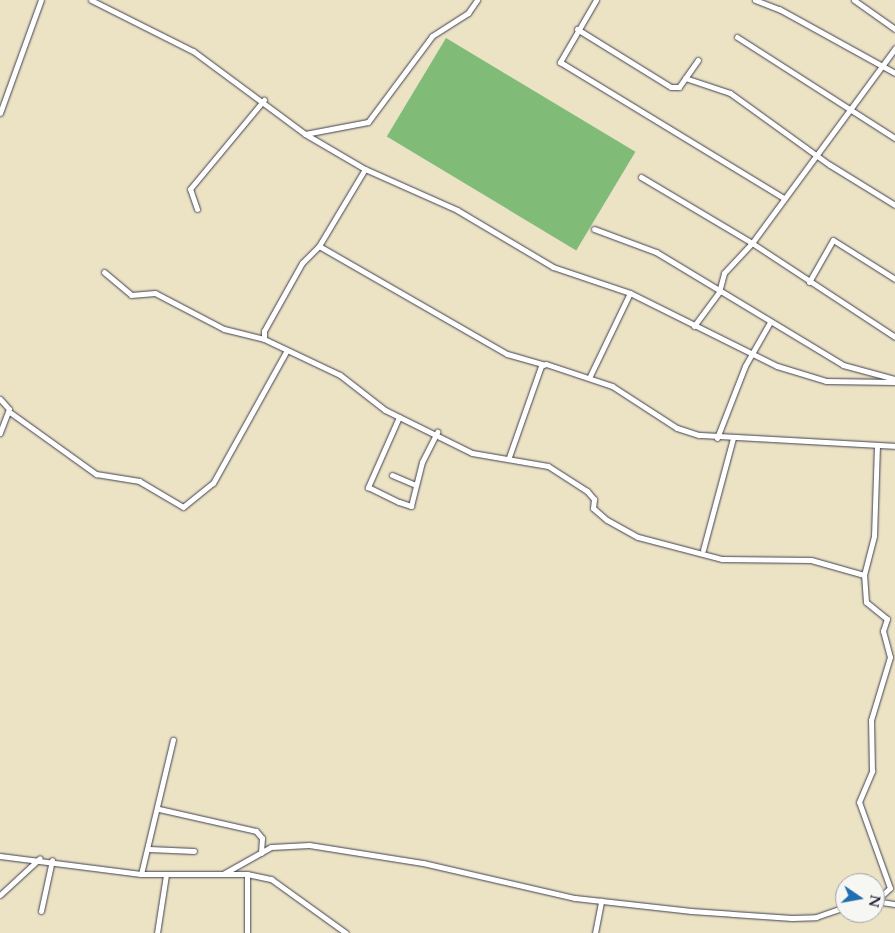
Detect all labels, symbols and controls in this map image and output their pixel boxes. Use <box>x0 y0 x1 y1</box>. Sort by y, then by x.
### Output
north arrow <box>835 873 885 923</box>
text: N <box>864 893 885 909</box>

